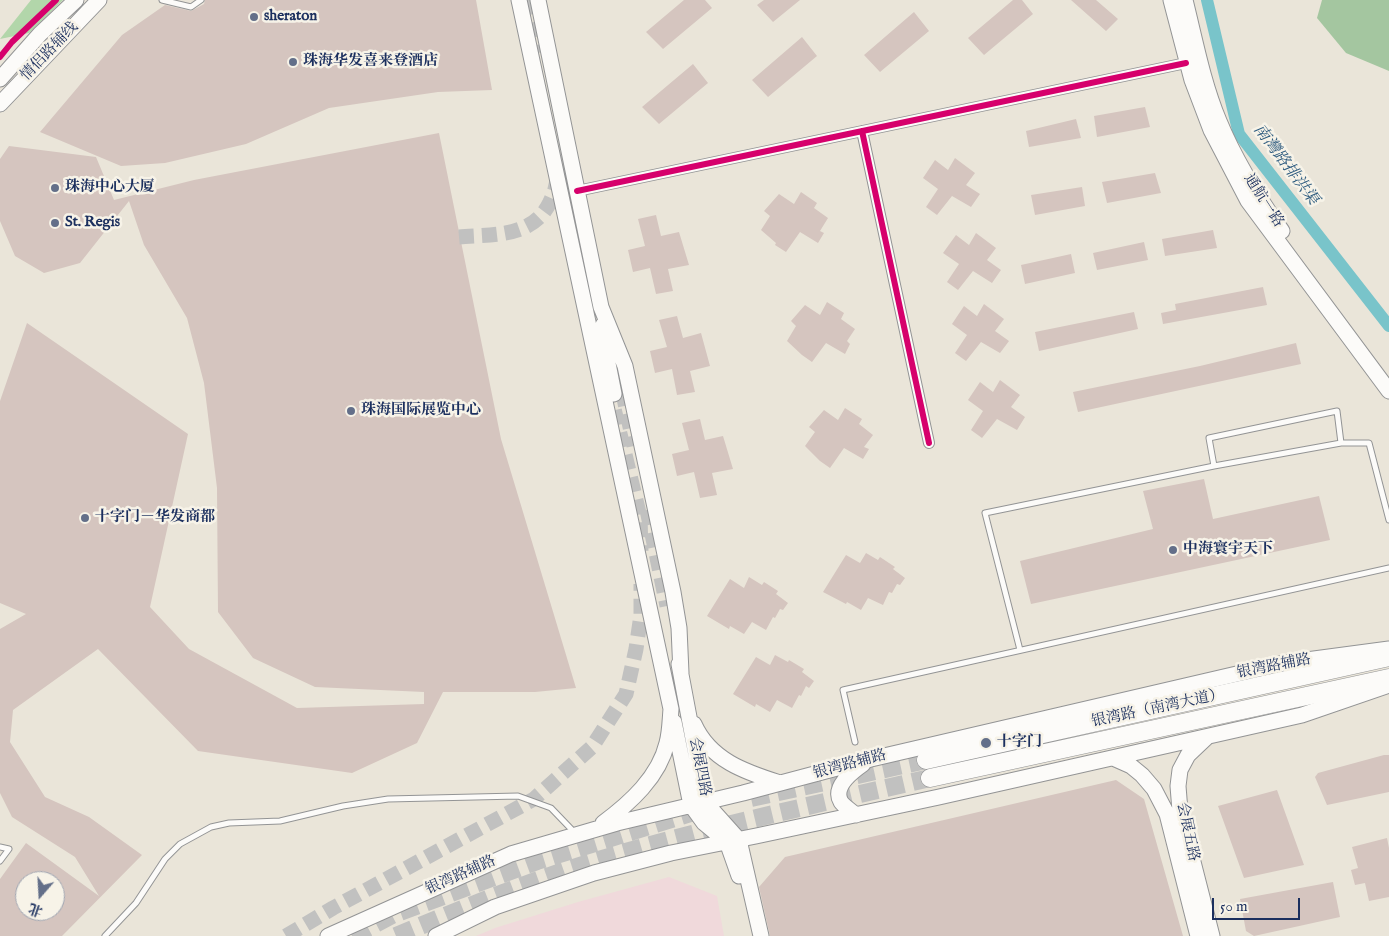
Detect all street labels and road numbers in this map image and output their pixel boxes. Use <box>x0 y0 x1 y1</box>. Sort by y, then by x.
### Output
street label: 情侣路辅线 <box>17 19 83 85</box>
street label: 通航一路 <box>1239 171 1287 231</box>
street label: 银湾路辅路 <box>1235 651 1313 683</box>
street label: 银湾路（南湾大道） <box>1090 686 1226 732</box>
street label: 会展四路 <box>684 736 714 798</box>
street label: 银湾路辅路 <box>811 747 889 783</box>
street label: 会展五路 <box>1172 801 1202 863</box>
street label: 银湾路辅路 <box>423 853 499 899</box>

